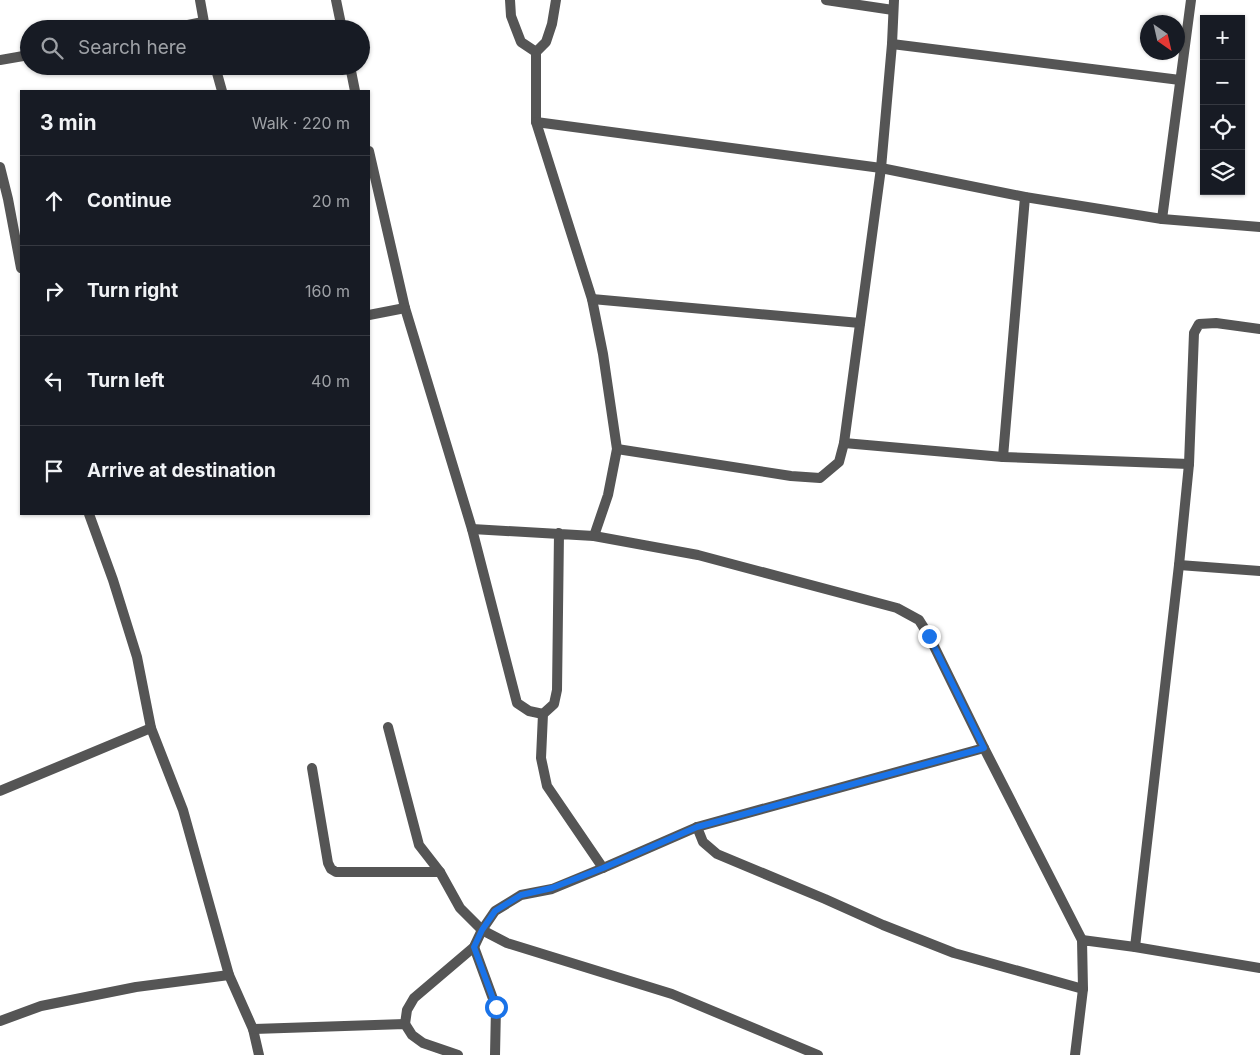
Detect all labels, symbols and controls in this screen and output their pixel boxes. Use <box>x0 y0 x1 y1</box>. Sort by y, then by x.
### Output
north arrow <box>1140 15 1185 60</box>
map controls <box>1200 15 1245 195</box>
button: + <box>1200 15 1245 60</box>
search box <box>20 20 370 75</box>
icon: search <box>38 34 66 62</box>
text: Search here <box>78 36 187 59</box>
button: − <box>1200 60 1245 105</box>
button: locate <box>1200 105 1245 150</box>
text: 3 min <box>40 110 96 135</box>
text: Walk · 220 m <box>252 113 350 133</box>
button: layers <box>1200 150 1245 195</box>
icon: ahead <box>40 187 68 215</box>
text: Continue <box>87 189 172 212</box>
text: 20 m <box>312 191 350 211</box>
icon: right <box>40 277 68 305</box>
text: Turn right <box>87 279 178 302</box>
text: 160 m <box>305 281 350 301</box>
icon: left <box>40 367 68 395</box>
text: Turn left <box>87 369 165 392</box>
text: 40 m <box>311 371 350 391</box>
icon: arrive <box>40 457 68 485</box>
text: Arrive at destination <box>87 459 276 482</box>
route end <box>918 625 941 648</box>
route start <box>485 996 508 1019</box>

